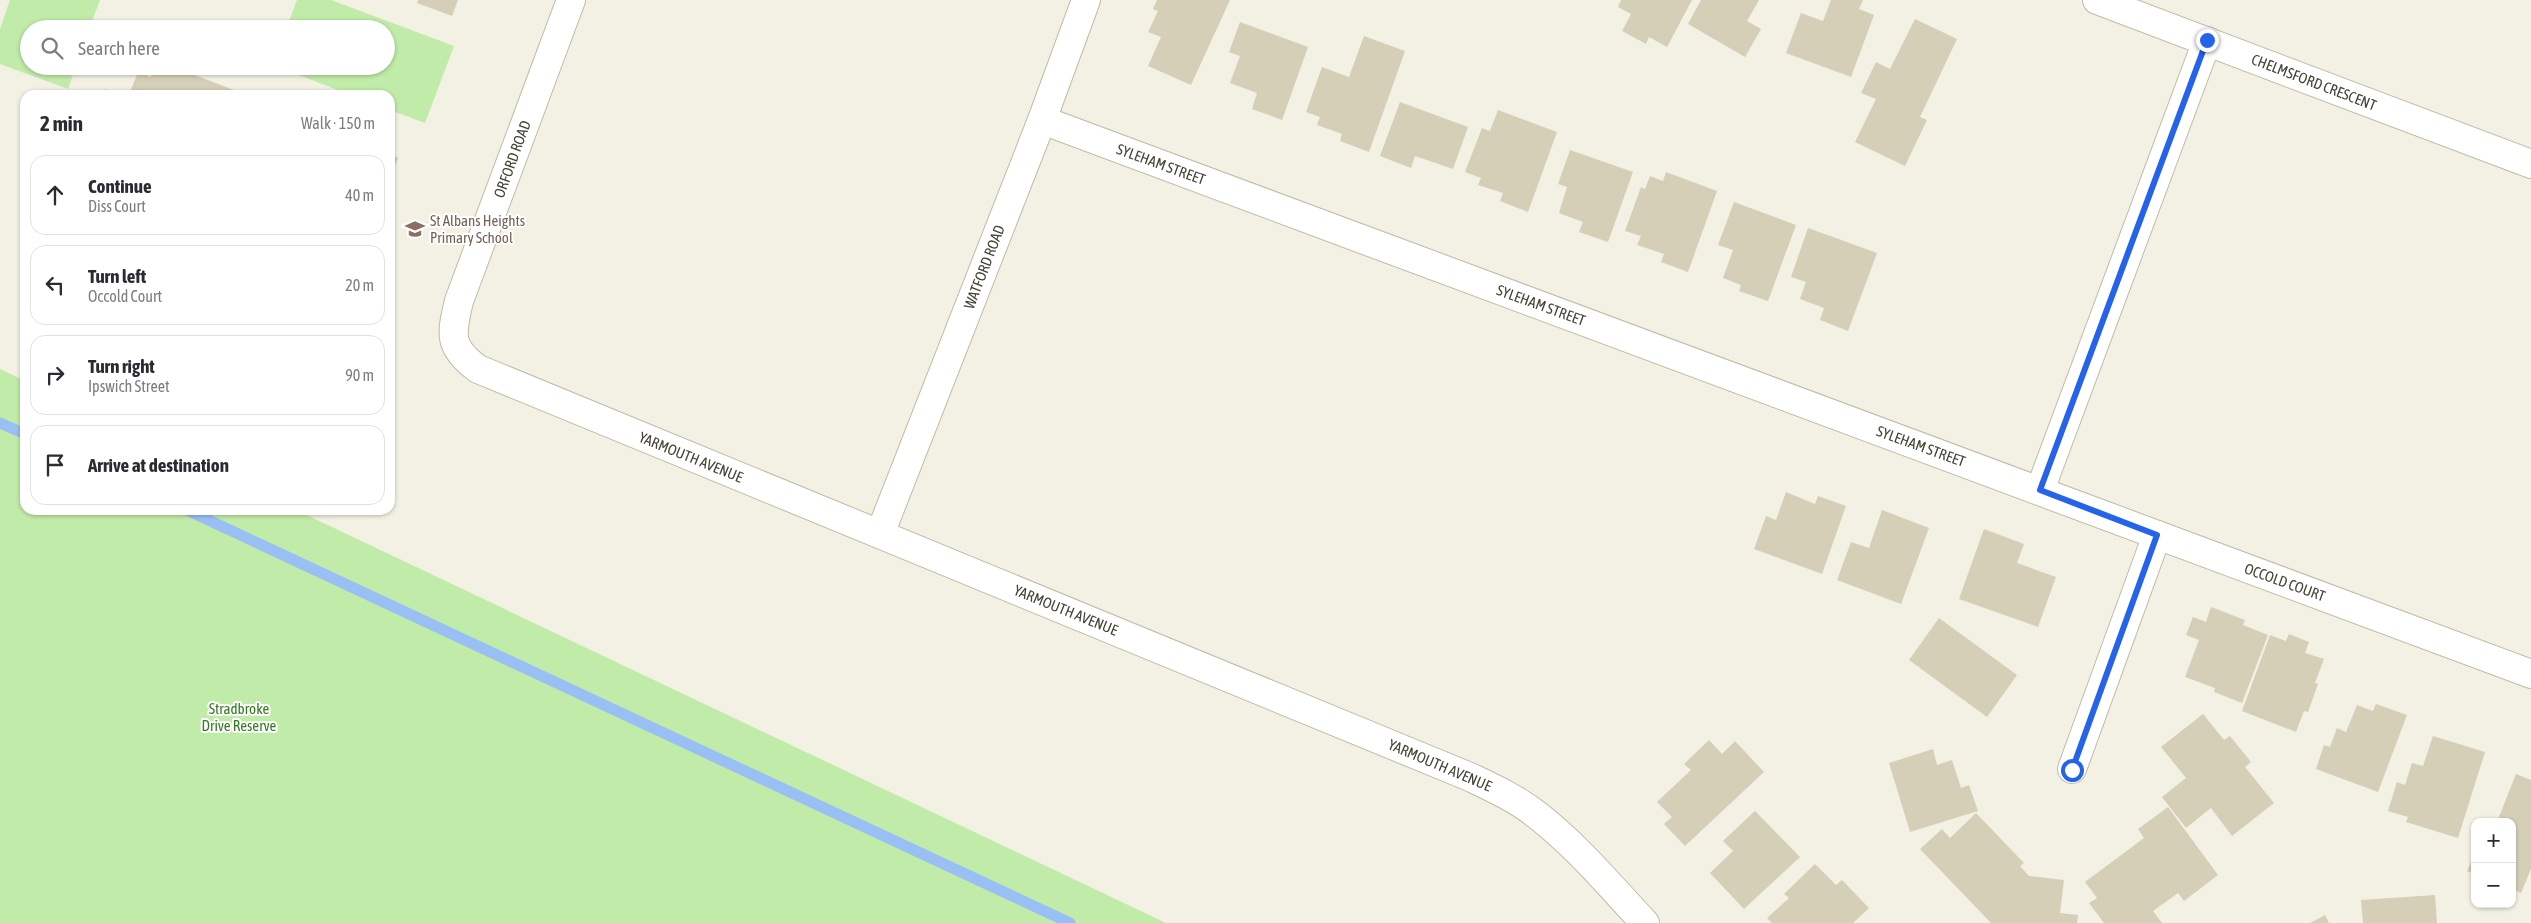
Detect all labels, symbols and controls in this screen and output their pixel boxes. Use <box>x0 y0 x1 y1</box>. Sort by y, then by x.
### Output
search box <box>20 20 395 75</box>
route end <box>2196 29 2219 52</box>
icon: search <box>38 34 66 62</box>
text: Search here <box>78 37 160 59</box>
street label: CHELMSFORD CRESCENT <box>2249 50 2379 114</box>
text: 2 min <box>40 111 83 135</box>
text: Walk · 150 m <box>301 114 375 132</box>
street label: ORFORD ROAD <box>490 118 534 200</box>
street label: SYLEHAM STREET <box>1114 140 1208 188</box>
text: Continue <box>88 175 152 197</box>
icon: ahead <box>41 181 69 209</box>
text: 40 m <box>345 186 374 204</box>
text: Diss Court <box>88 197 146 215</box>
place label: St Albans Heights Primary School <box>430 212 525 246</box>
school or university icon: St Albans Heights Primary School <box>404 218 426 240</box>
street label: WATFORD ROAD <box>960 223 1008 311</box>
text: Turn left <box>88 265 146 287</box>
icon: left <box>41 271 69 299</box>
text: 20 m <box>345 276 374 294</box>
street label: SYLEHAM STREET <box>1494 281 1588 329</box>
text: Occold Court <box>88 287 162 305</box>
text: Turn right <box>88 355 155 377</box>
icon: right <box>41 361 69 389</box>
text: 90 m <box>345 366 374 384</box>
text: Ipswich Street <box>88 377 170 395</box>
street label: SYLEHAM STREET <box>1874 422 1968 470</box>
street label: YARMOUTH AVENUE <box>637 428 746 486</box>
icon: arrive <box>41 451 69 479</box>
text: Arrive at destination <box>88 454 229 476</box>
street label: OCCOLD COURT <box>2242 560 2328 605</box>
street label: YARMOUTH AVENUE <box>1012 581 1121 639</box>
park label: Stradbroke Drive Reserve <box>202 700 277 734</box>
street label: YARMOUTH AVENUE <box>1386 736 1495 795</box>
route start <box>2061 759 2084 782</box>
map controls <box>2471 818 2516 908</box>
button: + <box>2471 818 2516 863</box>
button: − <box>2471 863 2516 908</box>

